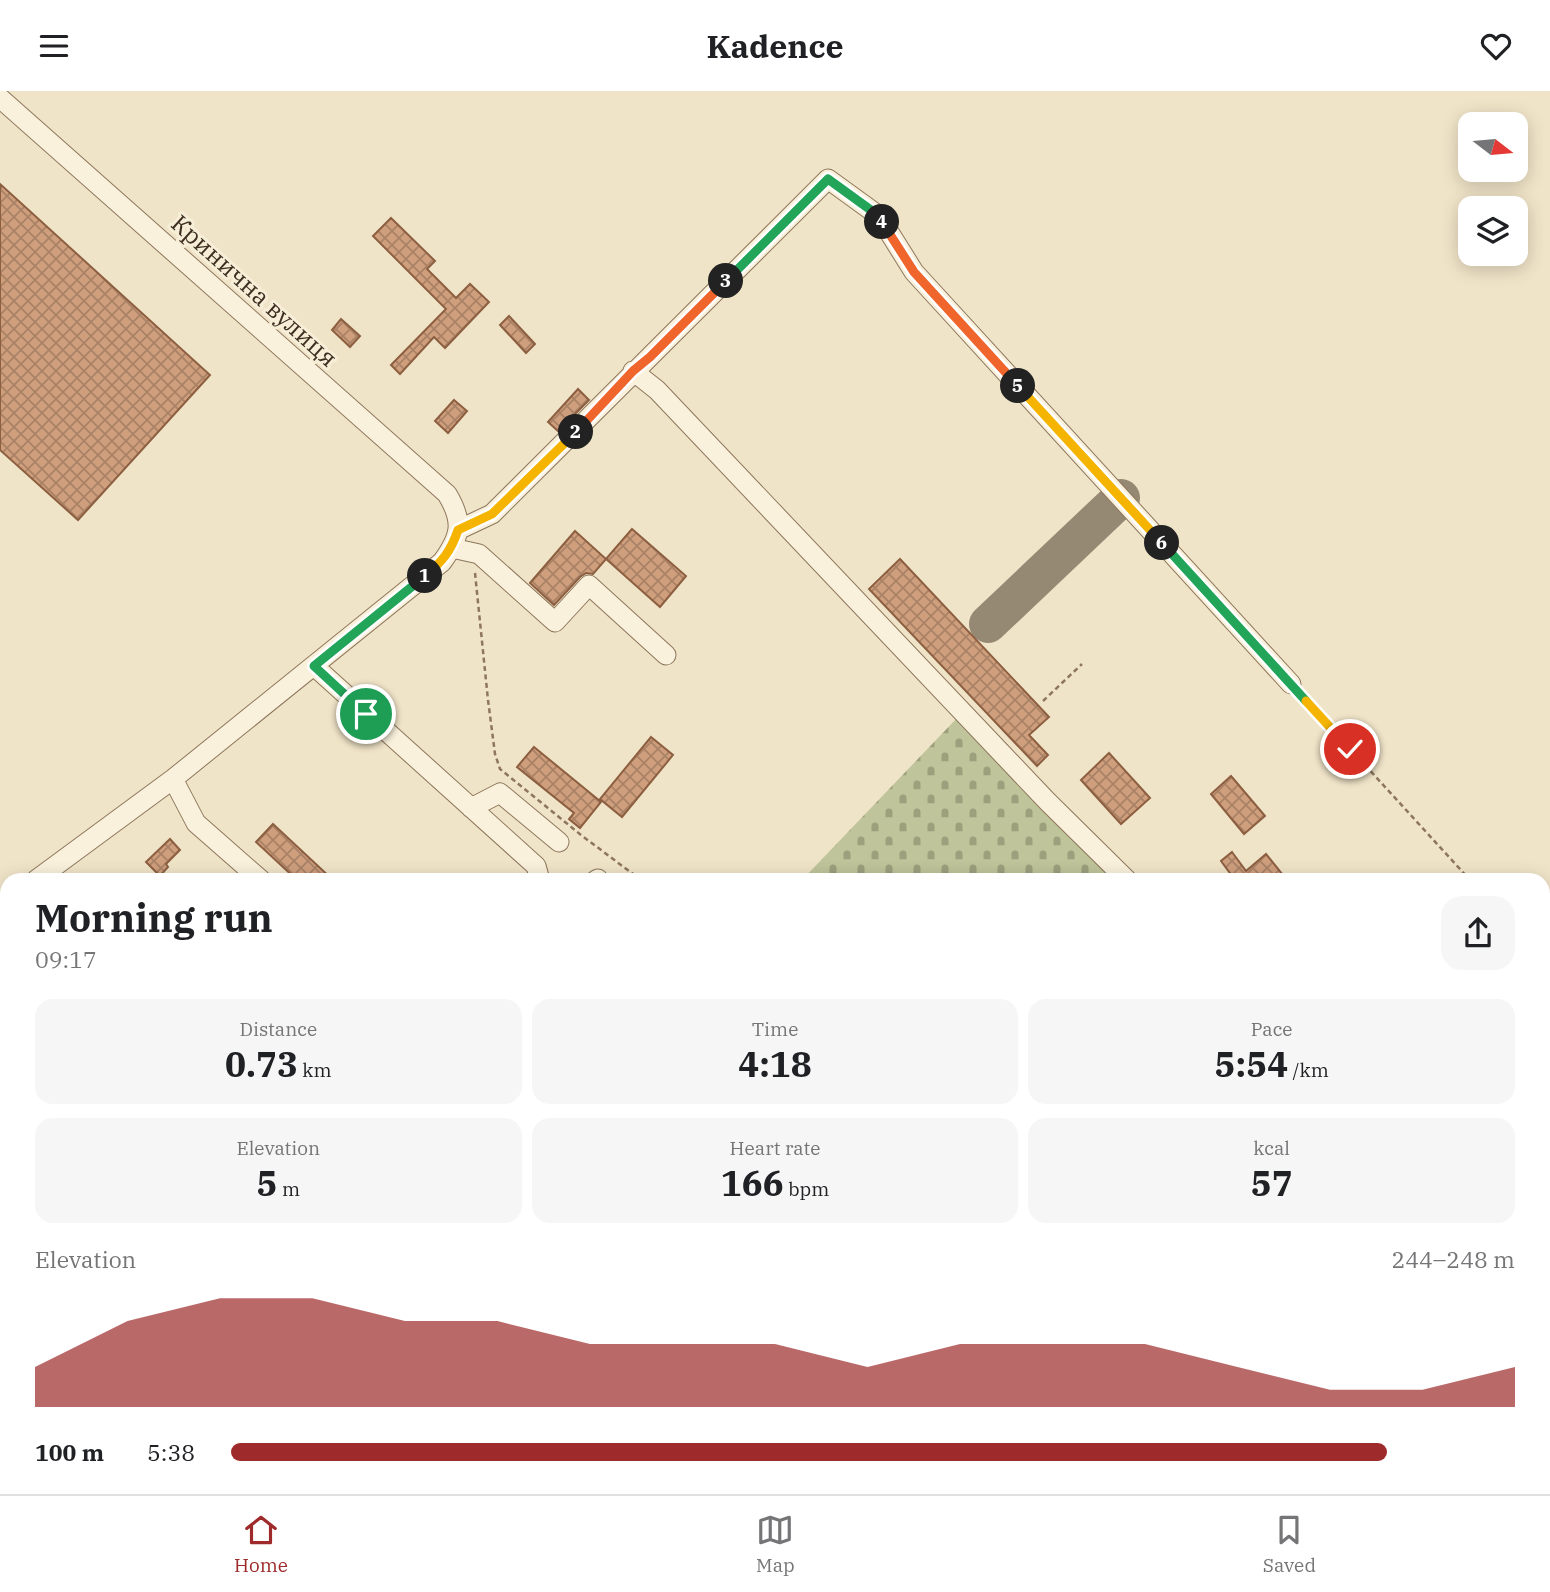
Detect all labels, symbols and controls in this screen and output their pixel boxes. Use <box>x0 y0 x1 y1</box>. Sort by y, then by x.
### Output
text: Kadence <box>706 25 844 67</box>
icon: menu <box>35 27 73 65</box>
icon: heart <box>1477 27 1515 65</box>
north arrow <box>1458 112 1528 182</box>
map controls <box>1458 112 1528 266</box>
button: layers <box>1458 196 1528 266</box>
pin: 4 <box>864 205 900 239</box>
street label: Кринична вулиця <box>165 207 345 373</box>
text: 4 <box>876 209 887 233</box>
pin: 3 <box>708 263 744 299</box>
text: 3 <box>720 268 731 292</box>
pin: 5 <box>1000 369 1036 403</box>
text: 5 <box>1012 373 1023 397</box>
pin: 2 <box>558 415 594 449</box>
text: 2 <box>570 419 581 443</box>
pin: 6 <box>1144 525 1180 561</box>
text: 6 <box>1156 530 1167 554</box>
pin: 1 <box>408 559 442 594</box>
text: 1 <box>419 563 430 587</box>
pin <box>336 684 396 744</box>
icon: arrive <box>347 695 385 733</box>
pin <box>1320 719 1380 779</box>
icon: check <box>1331 730 1369 768</box>
text: Morning run <box>35 893 273 942</box>
button: share <box>1441 896 1515 970</box>
text: 09:17 <box>35 944 97 974</box>
text: Distance <box>240 1017 317 1041</box>
text: Time <box>752 1017 798 1041</box>
text: Pace <box>1251 1017 1293 1041</box>
text: 0.73 <box>225 1041 298 1087</box>
text: 4:18 <box>738 1041 812 1087</box>
text: 5:54 <box>1215 1041 1288 1087</box>
text: km <box>298 1058 332 1082</box>
text: /km <box>1288 1058 1329 1082</box>
text: Elevation <box>236 1136 320 1160</box>
text: Heart rate <box>730 1136 820 1160</box>
text: kcal <box>1253 1136 1290 1160</box>
text: 5 <box>257 1160 278 1206</box>
text: 166 <box>721 1160 784 1206</box>
text: 57 <box>1251 1160 1293 1206</box>
text: m <box>278 1177 300 1201</box>
text: bpm <box>784 1177 829 1201</box>
text: Elevation <box>35 1244 136 1274</box>
text: 244–248 m <box>1391 1244 1515 1274</box>
text: 100 m <box>35 1437 104 1467</box>
text: 5:38 <box>147 1437 195 1467</box>
tab: Home <box>234 1511 288 1577</box>
tab: Map <box>756 1511 795 1577</box>
tab: Saved <box>1263 1511 1316 1577</box>

